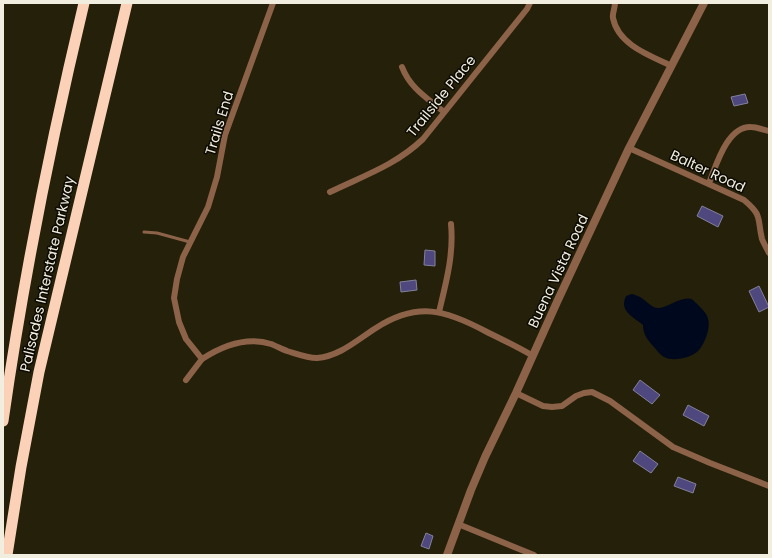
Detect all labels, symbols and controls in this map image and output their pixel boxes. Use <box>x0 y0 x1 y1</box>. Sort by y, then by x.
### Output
street label: Trailside Place <box>402 51 480 141</box>
street label: Trails End <box>200 89 238 157</box>
street label: Balter Road <box>667 145 749 197</box>
street label: Palisades Interstate Parkway <box>15 174 79 374</box>
street label: Buena Vista Road <box>523 211 593 331</box>

